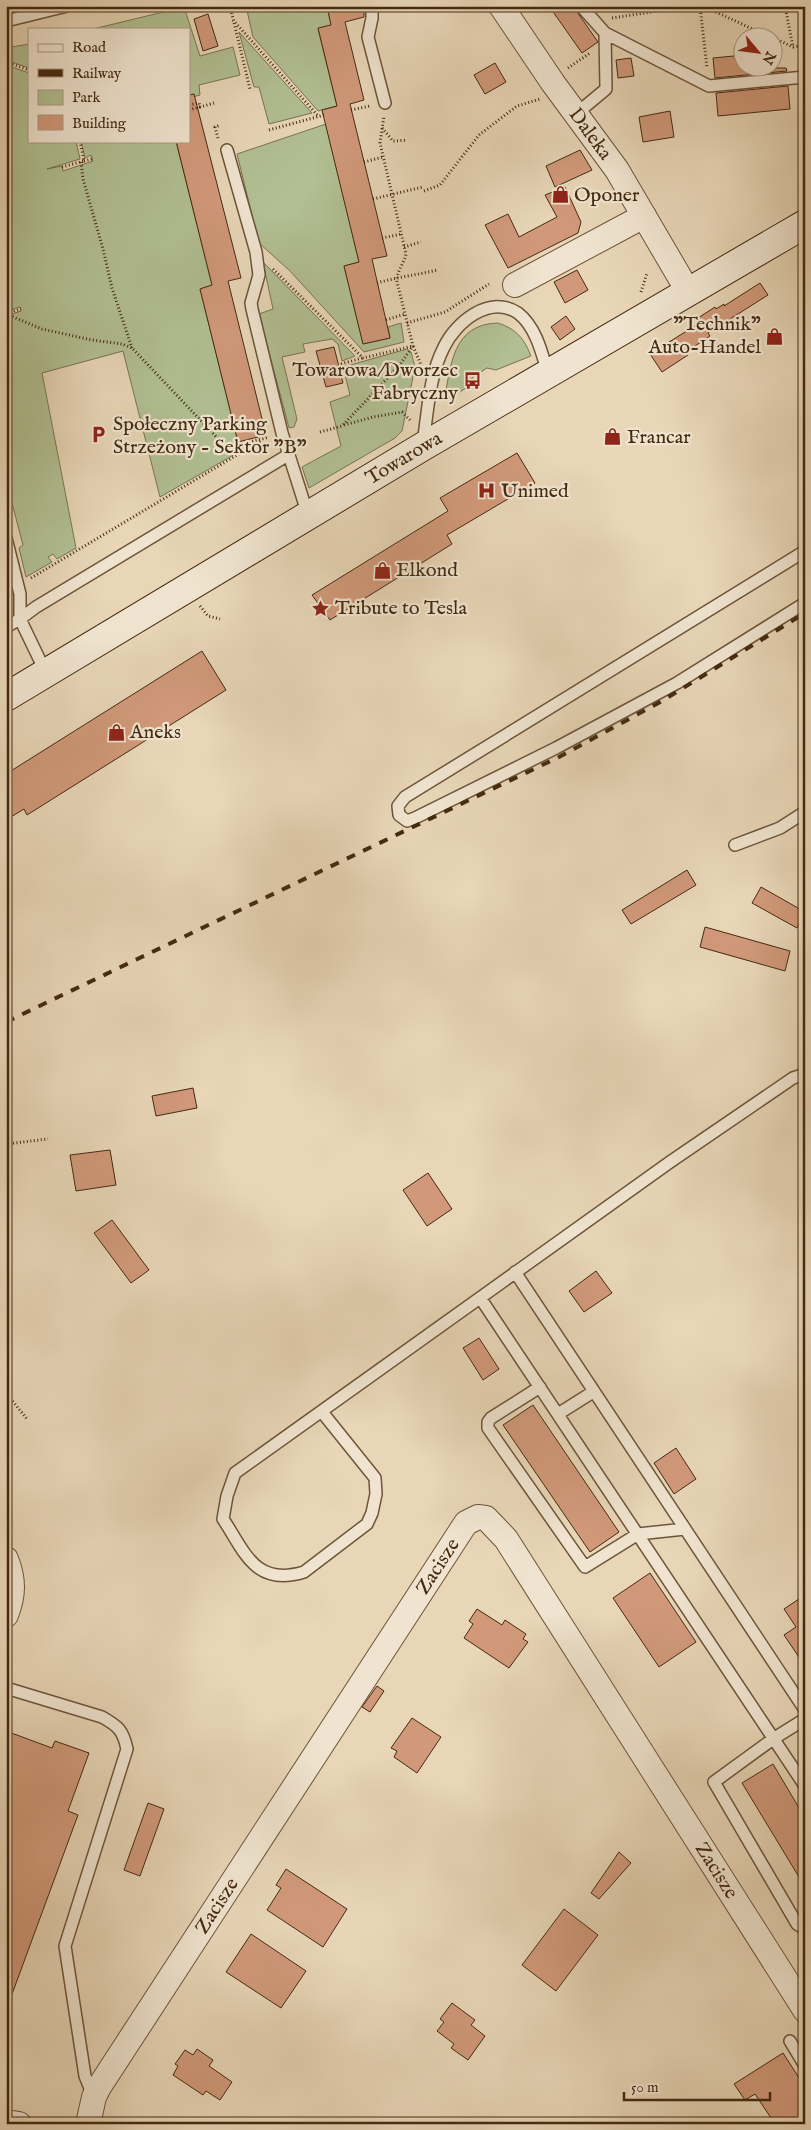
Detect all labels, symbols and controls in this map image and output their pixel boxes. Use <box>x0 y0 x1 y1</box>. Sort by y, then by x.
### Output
legend <box>28 28 190 142</box>
north arrow <box>734 28 784 78</box>
text: Road <box>72 38 107 57</box>
text: N <box>758 47 780 67</box>
text: Railway <box>72 64 122 83</box>
text: Park <box>72 88 102 107</box>
street label: Daleka <box>563 103 618 165</box>
text: Building <box>72 114 127 133</box>
place label: Oponer <box>574 183 640 208</box>
shop icon: Oponer <box>550 185 570 205</box>
place label: "Technik" Auto-Handel <box>647 312 762 360</box>
shop icon: "Technik" Auto-Handel <box>765 326 785 346</box>
place label: Towarowa/Dworzec Fabryczny <box>292 358 458 406</box>
bus stop icon: Towarowa/Dworzec Fabryczny <box>462 371 482 391</box>
place label: Społeczny Parking Strzeżony - Sektor "B" <box>113 412 307 460</box>
parking icon: Społeczny Parking Strzeżony - Sektor "B" <box>89 425 109 445</box>
street label: Towarowa <box>361 425 447 491</box>
place label: Francar <box>627 425 691 450</box>
shop icon: Francar <box>603 427 623 447</box>
place label: Unimed <box>501 479 569 504</box>
hospital icon: Unimed <box>477 481 497 501</box>
place label: Elkond <box>396 558 458 583</box>
shop icon: Elkond <box>372 560 392 580</box>
place label: Tribute to Tesla <box>335 596 468 621</box>
place icon: Tribute to Tesla <box>311 598 331 618</box>
place label: Aneks <box>129 720 181 745</box>
shop icon: Aneks <box>106 722 126 742</box>
street label: Zacisze <box>410 1534 465 1599</box>
street label: Zacisze <box>689 1838 744 1904</box>
street label: Zacisze <box>189 1873 244 1939</box>
scale bar <box>624 2070 770 2102</box>
text: 50 m <box>631 2078 659 2097</box>

